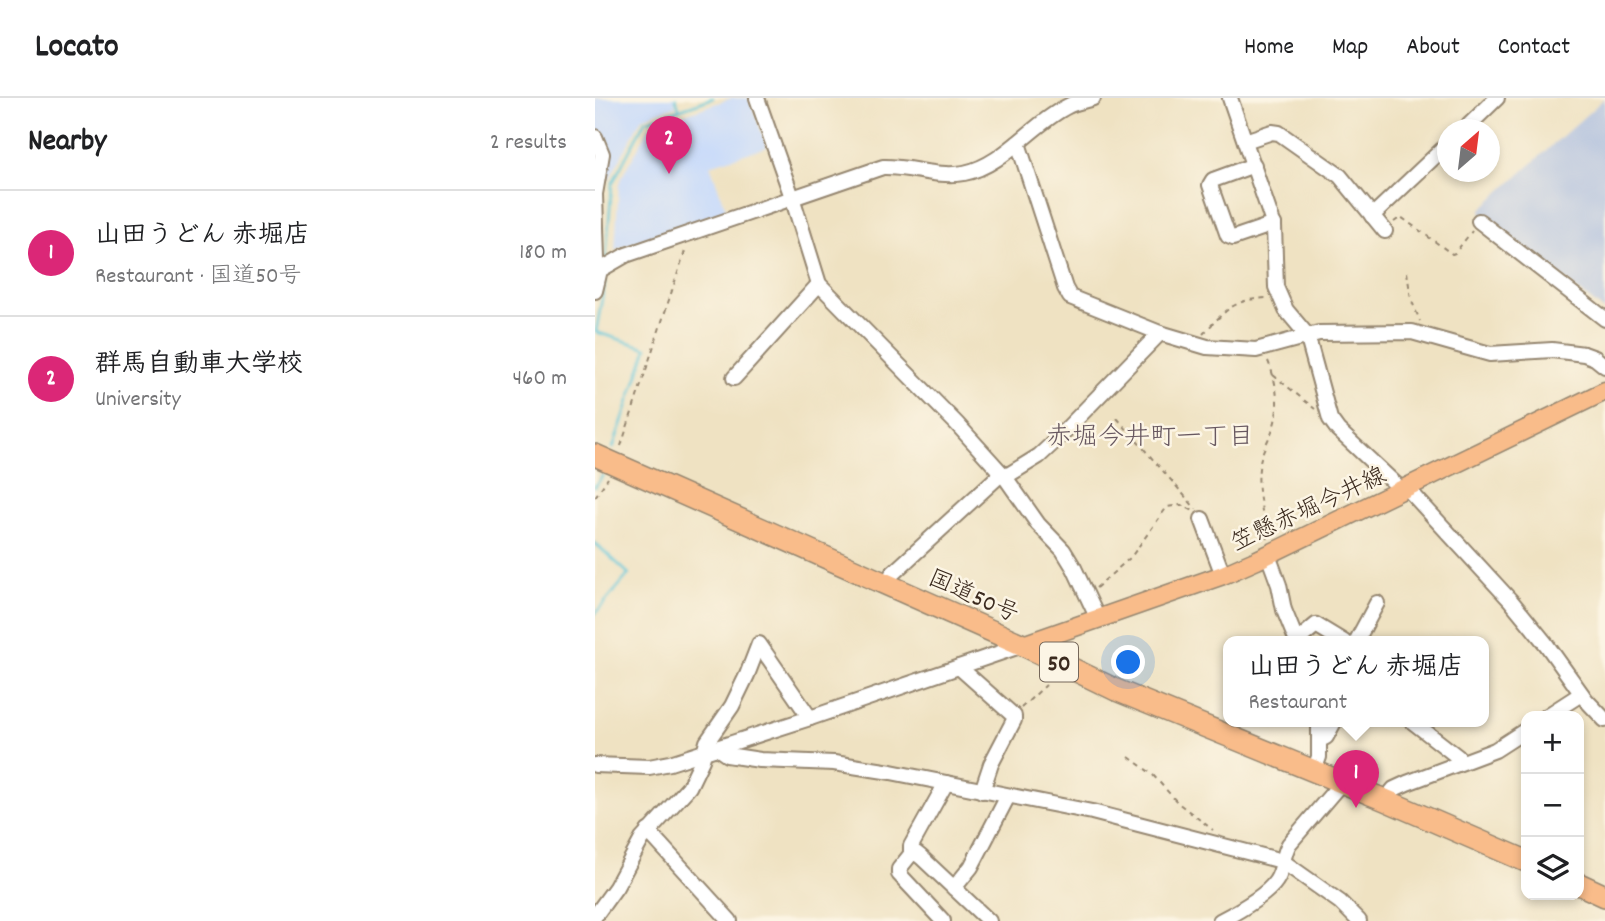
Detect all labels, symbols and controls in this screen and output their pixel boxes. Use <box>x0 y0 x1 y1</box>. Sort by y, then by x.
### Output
text: Locato <box>35 25 119 72</box>
text: Home <box>1244 31 1294 65</box>
text: Map <box>1332 31 1368 65</box>
text: About <box>1406 31 1460 65</box>
text: Contact <box>1498 31 1570 65</box>
pin: 2 <box>646 116 692 174</box>
north arrow <box>1437 119 1500 182</box>
text: Nearby <box>28 122 106 165</box>
text: 2 results <box>490 127 567 160</box>
text: 山田うどん 赤堀店 <box>95 218 310 255</box>
text: 1 <box>48 237 54 270</box>
text: 180 m <box>519 237 567 270</box>
text: Restaurant · 国道50号 <box>95 261 302 294</box>
text: 群馬自動車大学校 <box>95 347 303 384</box>
text: 2 <box>46 363 56 396</box>
text: 460 m <box>513 363 567 396</box>
text: University <box>95 384 181 417</box>
district label: 赤堀今井町一丁目 <box>1046 420 1254 457</box>
street label: 笠懸赤堀今井線 <box>1226 460 1393 562</box>
street label: 国道50号 <box>922 563 1024 633</box>
popup <box>1223 636 1489 727</box>
road number: 50 <box>1040 642 1078 682</box>
your location <box>1111 645 1145 679</box>
text: 山田うどん 赤堀店 <box>1249 650 1464 687</box>
text: Restaurant <box>1249 687 1347 720</box>
map controls <box>1521 711 1584 900</box>
button: + <box>1521 711 1584 774</box>
pin: 1 <box>1333 750 1379 808</box>
button: − <box>1521 774 1584 837</box>
button: layers <box>1521 837 1584 900</box>

